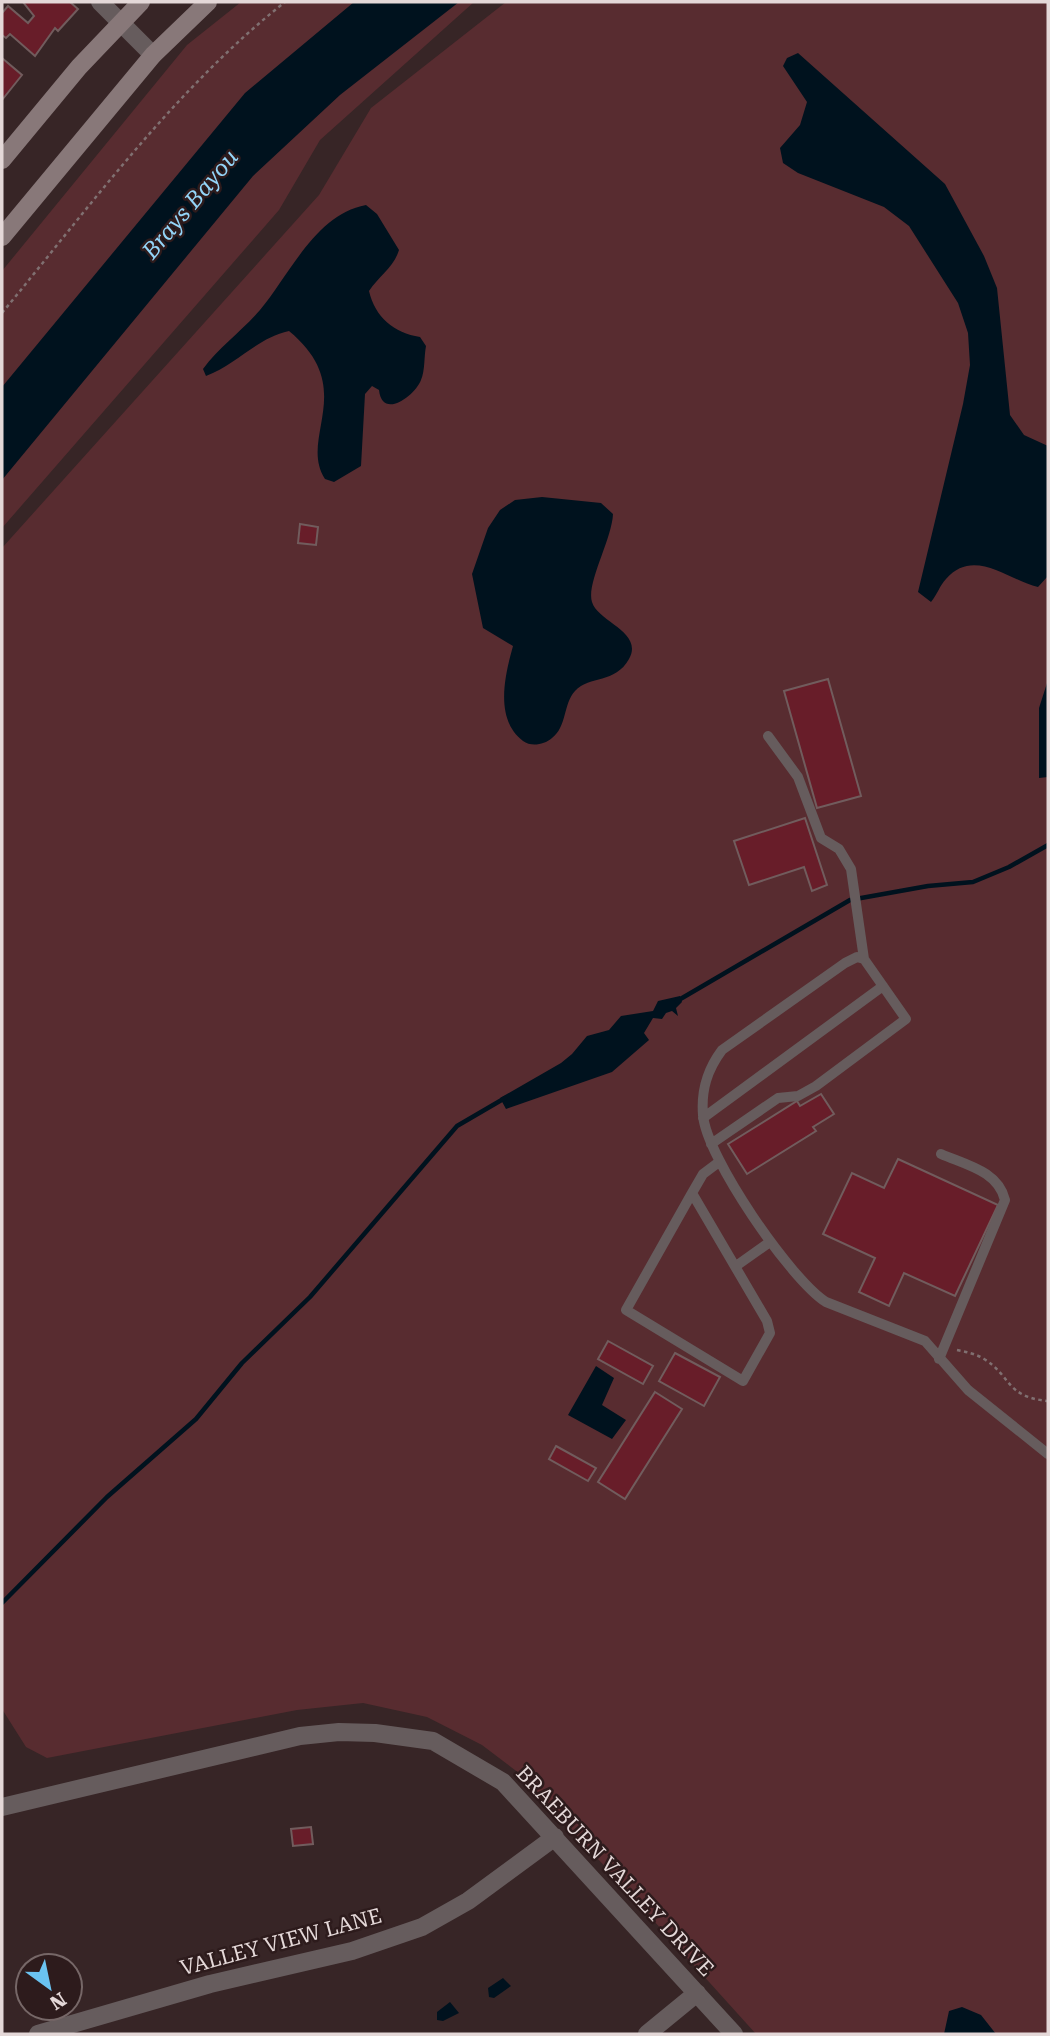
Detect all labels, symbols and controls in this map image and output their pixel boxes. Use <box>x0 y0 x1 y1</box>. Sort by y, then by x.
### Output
water label: Brays Bayou <box>136 144 244 265</box>
street label: BRAEBURN VALLEY DRIVE <box>511 1761 719 1981</box>
street label: VALLEY VIEW LANE <box>178 1904 384 1980</box>
north arrow <box>14 1952 84 2022</box>
text: N <box>45 1987 70 2015</box>

